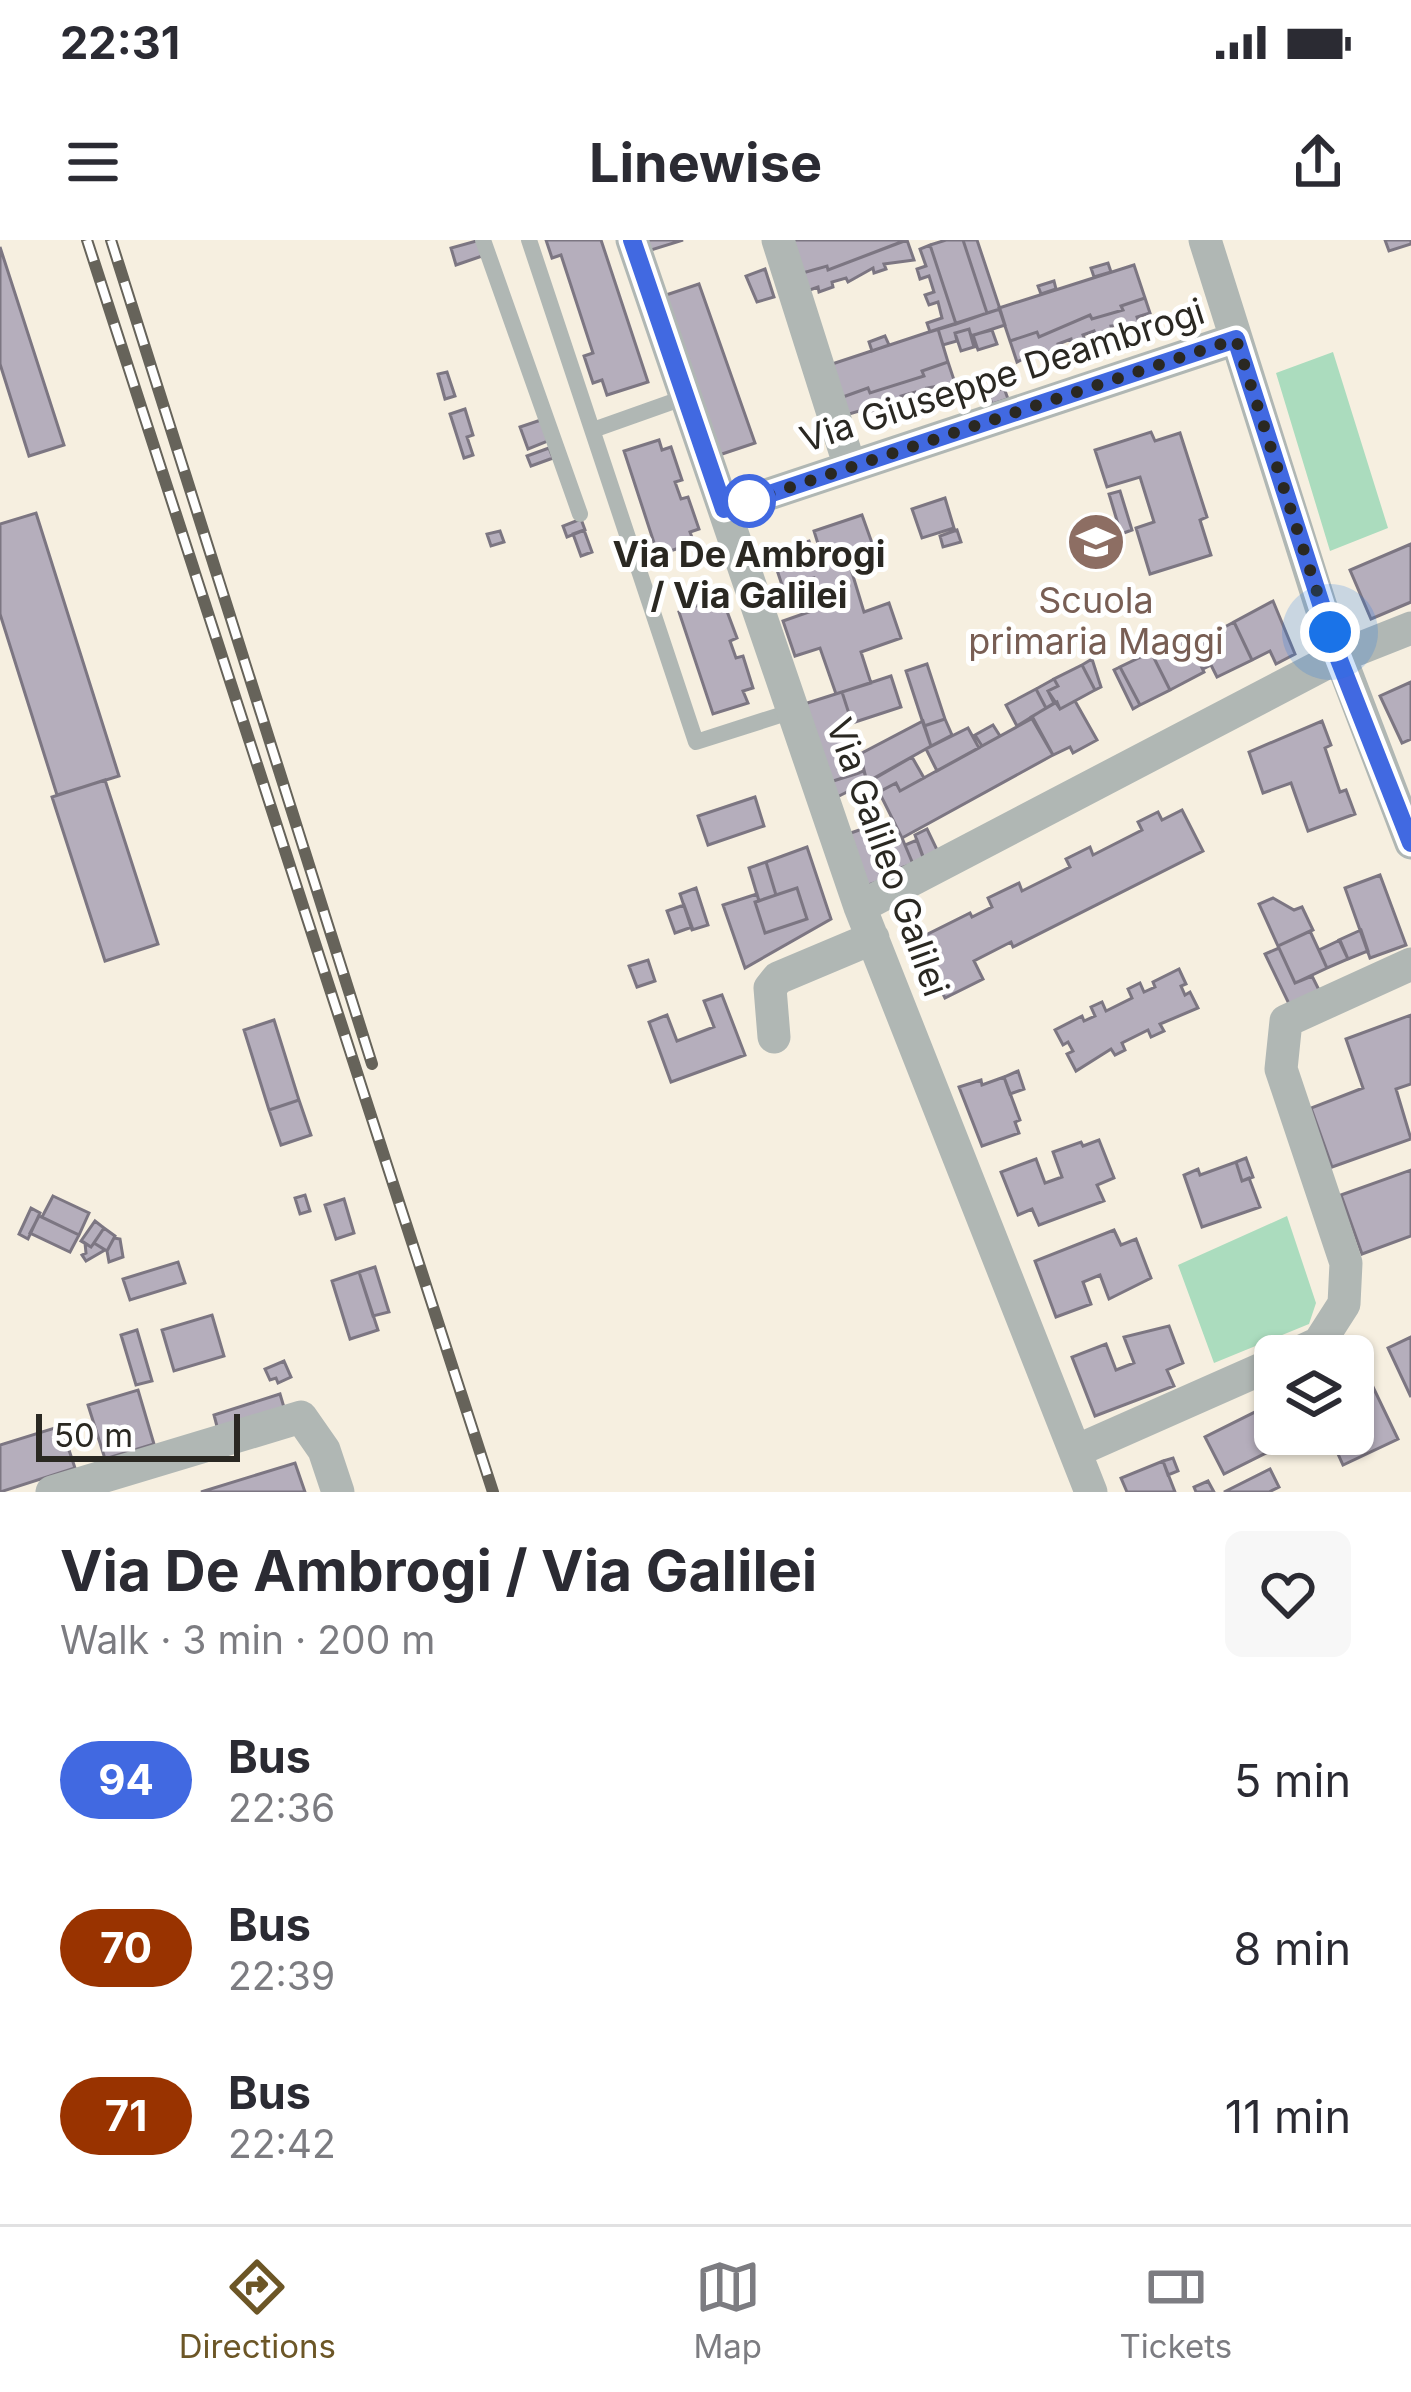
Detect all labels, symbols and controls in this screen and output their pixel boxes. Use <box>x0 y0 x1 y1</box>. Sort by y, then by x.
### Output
text: 22:31 <box>60 15 180 70</box>
icon: menu <box>60 129 126 195</box>
icon: share <box>1285 129 1351 195</box>
text: Linewise <box>589 130 822 195</box>
street label: Via Giuseppe Deambrogi <box>794 289 1210 461</box>
marker: Via De Ambrogi / Via Galilei <box>724 476 774 526</box>
school or university icon: Scuola primaria Maggi <box>1065 511 1127 573</box>
place label: Via De Ambrogi / Via Galilei <box>613 532 885 617</box>
place label: Scuola primaria Maggi <box>968 578 1224 663</box>
your location <box>1300 602 1360 662</box>
street label: Via Galileo Galilei <box>817 712 959 1002</box>
map controls <box>1254 1335 1374 1455</box>
button: layers <box>1254 1335 1374 1455</box>
scale bar <box>36 1408 240 1461</box>
text: 50 m <box>54 1415 133 1455</box>
button: heart <box>1225 1531 1351 1657</box>
text: Via De Ambrogi / Via Galilei <box>60 1536 817 1605</box>
text: Walk · 3 min · 200 m <box>60 1616 435 1663</box>
text: Bus <box>228 1729 311 1784</box>
text: 5 min <box>1234 1753 1351 1808</box>
text: 94 <box>98 1754 154 1805</box>
text: 22:36 <box>228 1784 335 1831</box>
text: Bus <box>228 1897 311 1952</box>
text: 8 min <box>1234 1921 1351 1976</box>
text: 70 <box>100 1922 152 1973</box>
text: 22:39 <box>228 1952 335 1999</box>
text: Bus <box>228 2065 311 2120</box>
text: 11 min <box>1225 2089 1351 2144</box>
text: 71 <box>105 2090 147 2141</box>
text: 22:42 <box>228 2120 336 2167</box>
tab: Directions <box>179 2254 336 2366</box>
tab: Map <box>694 2254 762 2366</box>
tab: Tickets <box>1120 2254 1232 2366</box>

